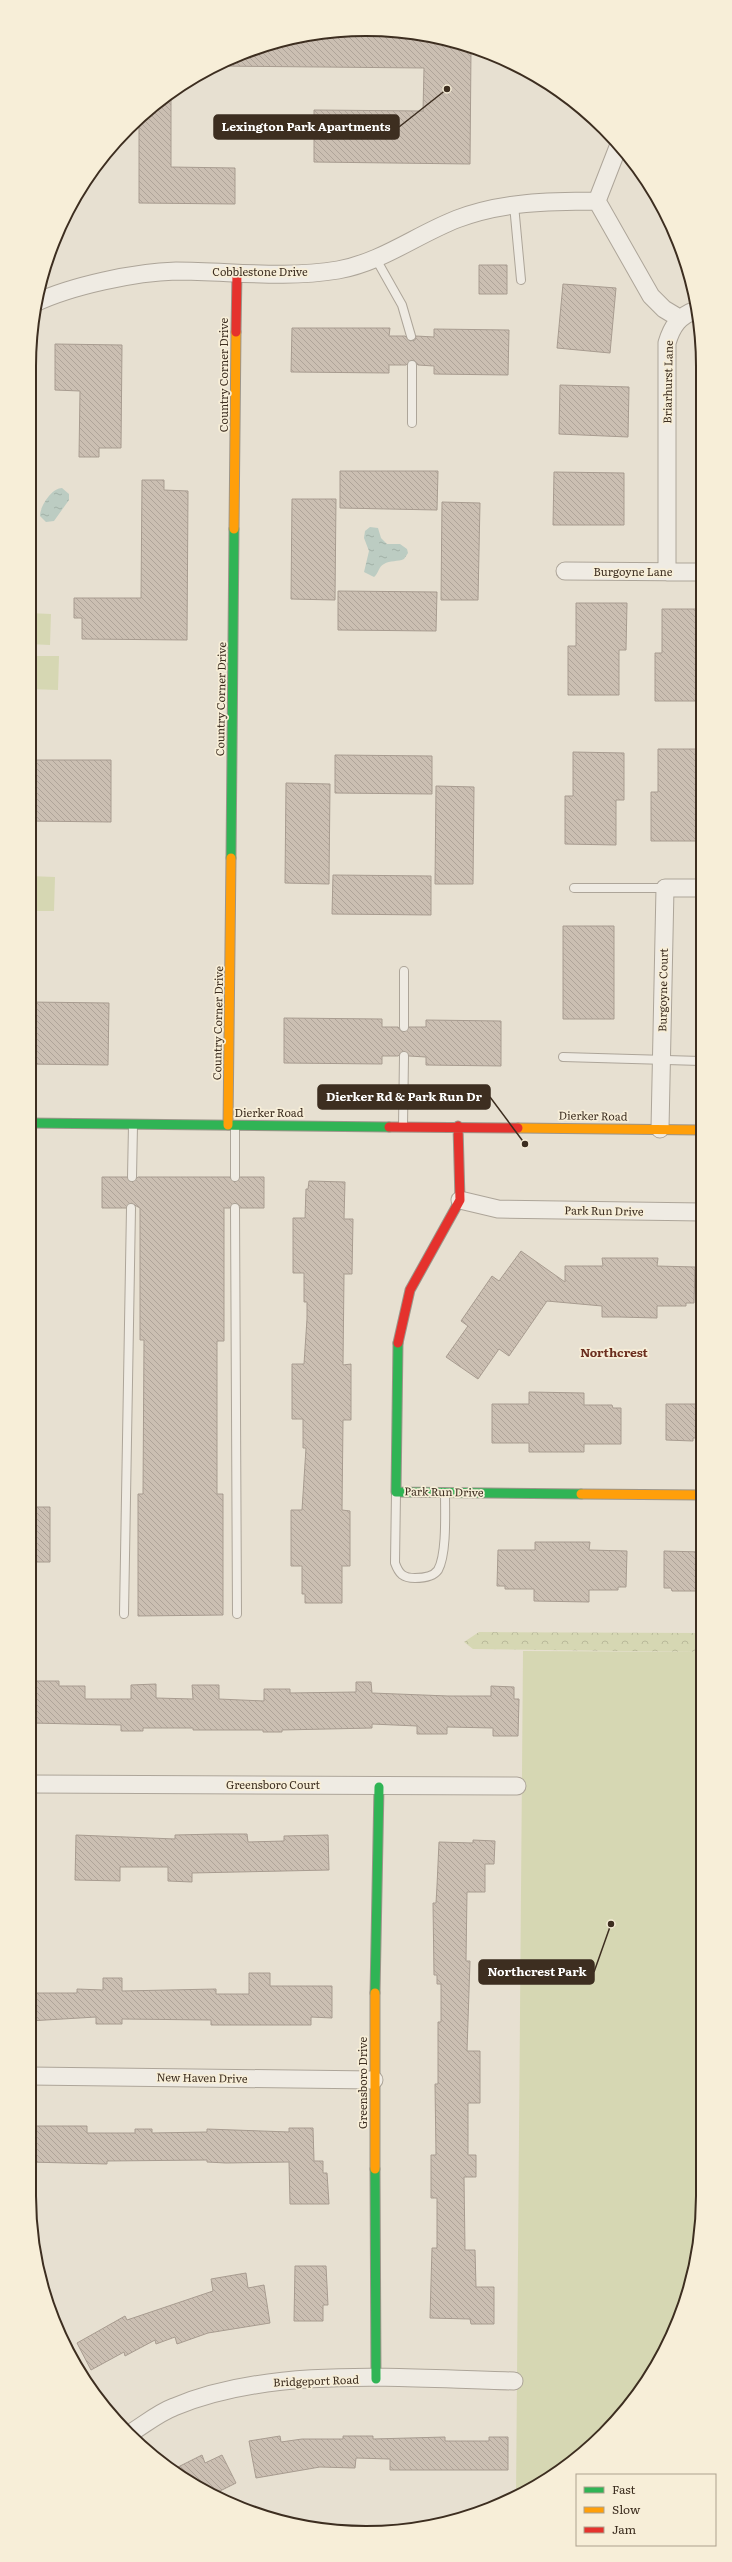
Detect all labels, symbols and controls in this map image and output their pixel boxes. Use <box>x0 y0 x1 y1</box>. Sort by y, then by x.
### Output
callout: Lexington Park Apartments <box>214 115 399 139</box>
text: Lexington Park Apartments <box>221 117 391 135</box>
street label: Cobblestone Drive <box>212 263 308 279</box>
street label: Country Corner Drive <box>215 318 231 432</box>
street label: Briarhurst Lane <box>658 340 676 424</box>
street label: Burgoyne Lane <box>594 563 673 579</box>
street label: Country Corner Drive <box>211 641 229 756</box>
street label: Burgoyne Court <box>653 947 671 1032</box>
street label: Country Corner Drive <box>208 965 226 1080</box>
callout: Dierker Rd & Park Run Dr <box>318 1085 490 1109</box>
text: Dierker Rd & Park Run Dr <box>326 1087 483 1105</box>
street label: Dierker Road <box>235 1104 304 1120</box>
street label: Dierker Road <box>558 1106 628 1124</box>
street label: Park Run Drive <box>564 1201 644 1219</box>
district label: Northcrest <box>580 1343 649 1361</box>
street label: Park Run Drive <box>404 1482 484 1500</box>
street label: Greensboro Court <box>226 1776 321 1792</box>
callout: Northcrest Park <box>479 1960 594 1984</box>
text: Northcrest Park <box>487 1962 587 1980</box>
street label: Greensboro Drive <box>354 2037 370 2129</box>
street label: New Haven Drive <box>156 2068 248 2086</box>
street label: Bridgeport Road <box>273 2370 360 2389</box>
legend <box>576 2474 716 2546</box>
text: Fast <box>612 2480 636 2498</box>
text: Slow <box>612 2500 641 2518</box>
text: Jam <box>612 2520 637 2538</box>

